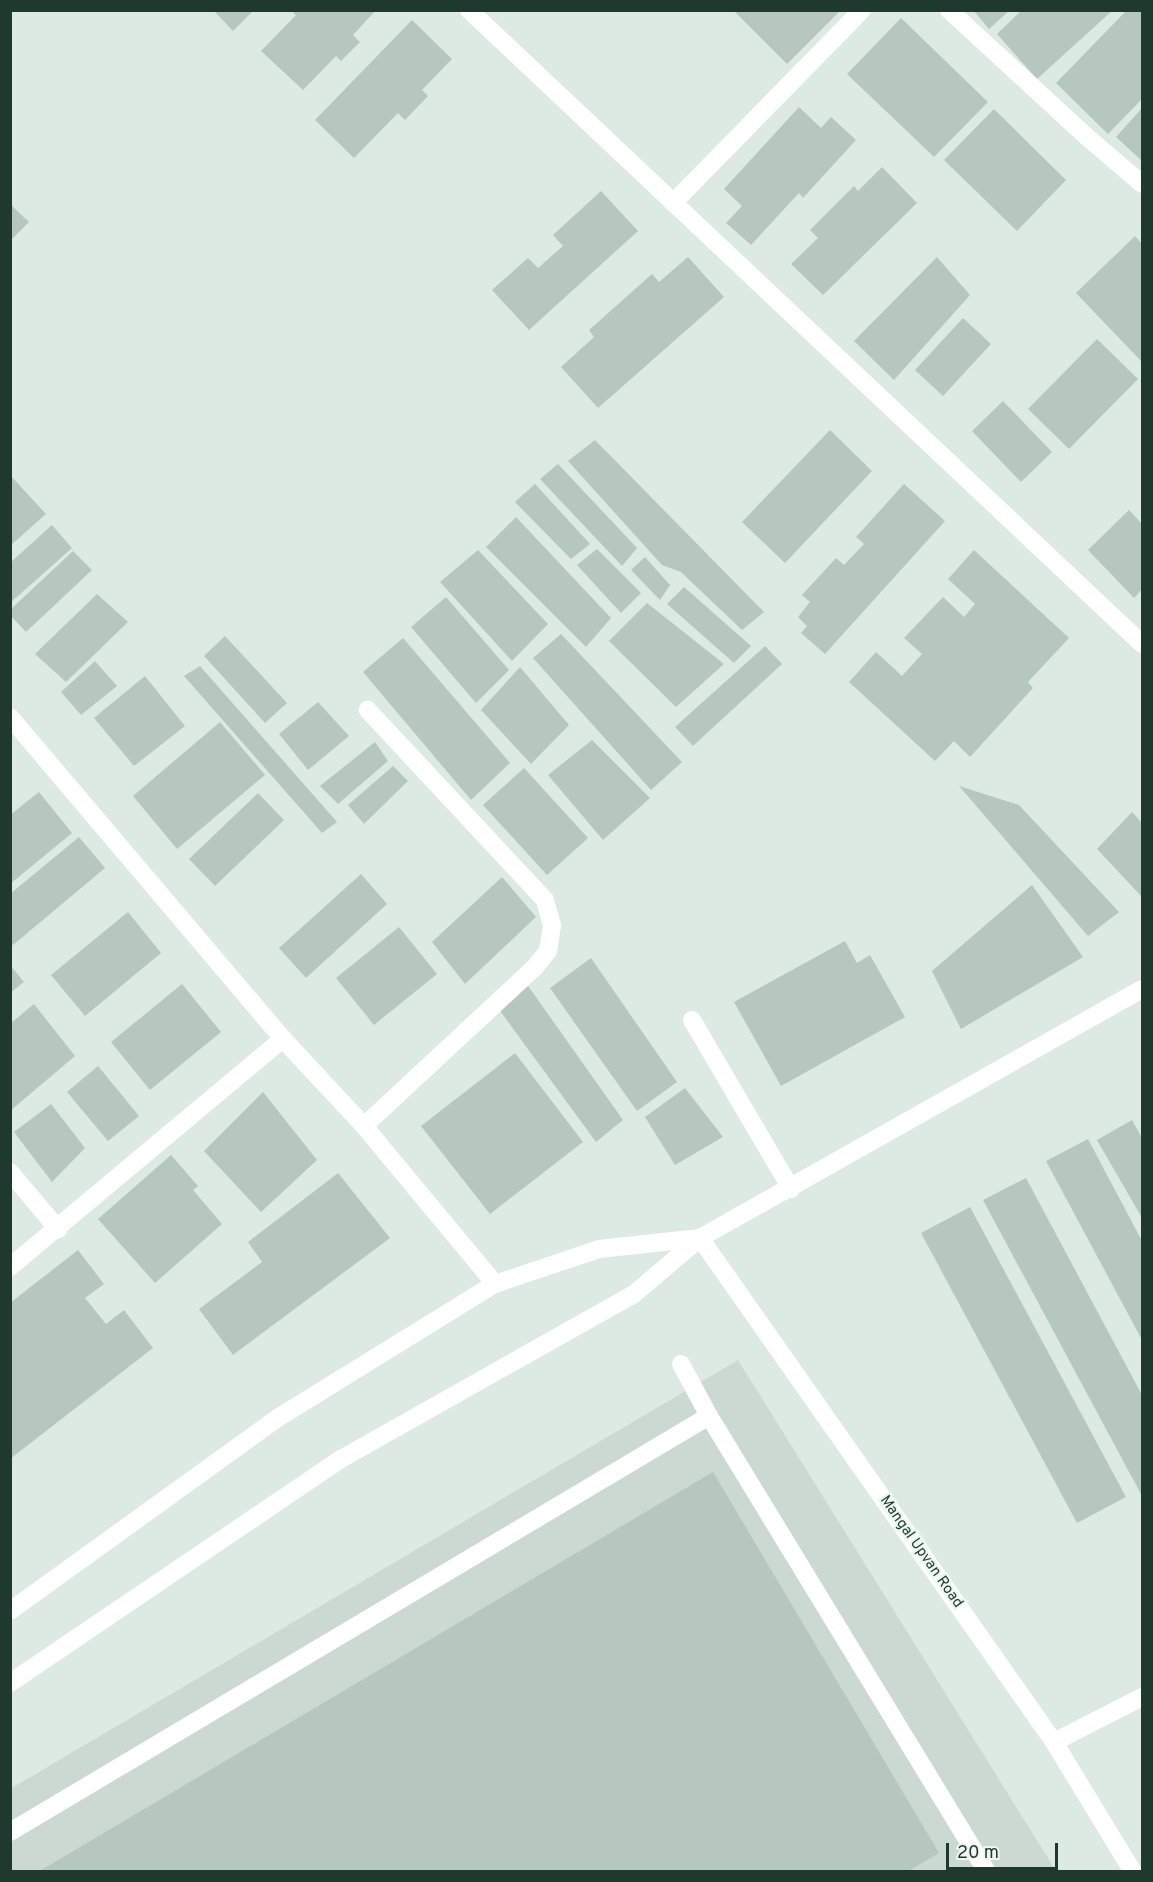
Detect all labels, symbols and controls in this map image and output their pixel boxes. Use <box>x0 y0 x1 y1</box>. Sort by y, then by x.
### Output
street label: Mangal Upvan Road <box>875 1492 967 1612</box>
scale bar <box>949 1831 1062 1869</box>
text: 20 m <box>957 1842 999 1865</box>

